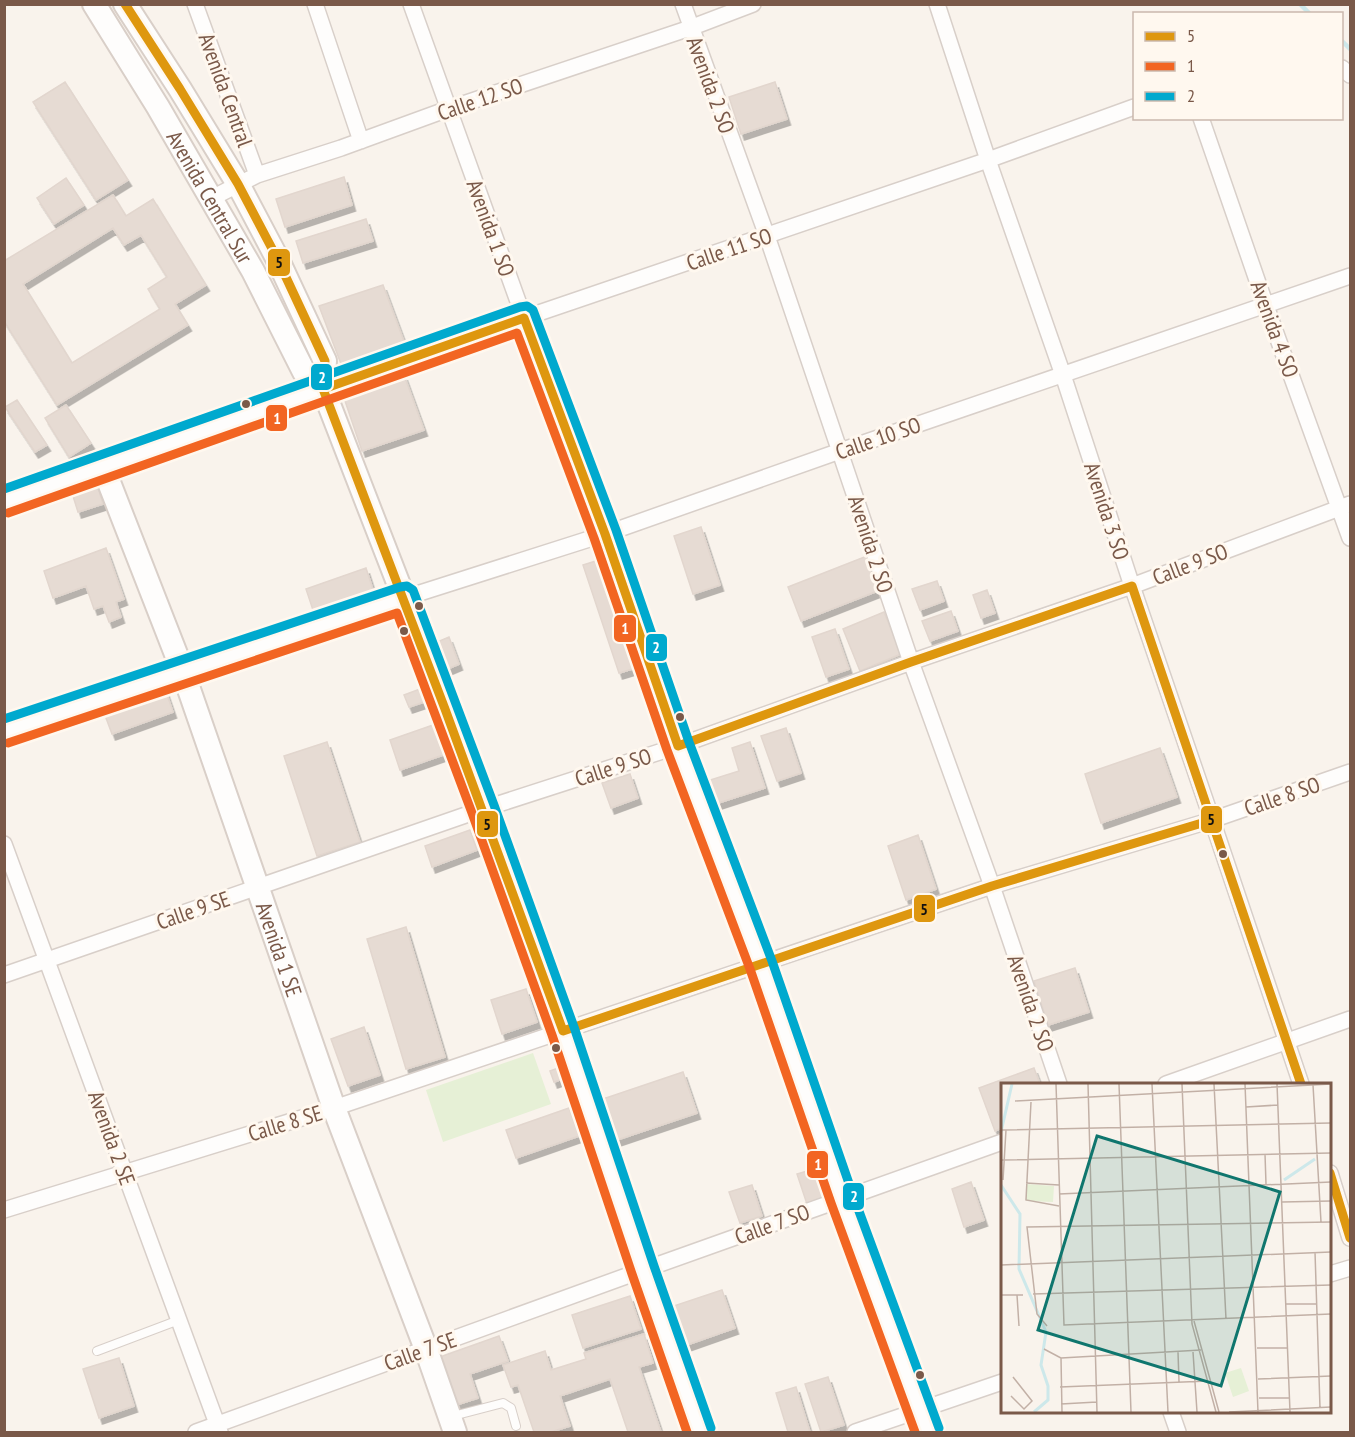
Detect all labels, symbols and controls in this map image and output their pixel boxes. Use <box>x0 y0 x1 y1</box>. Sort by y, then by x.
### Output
legend <box>1133 12 1343 120</box>
text: 5 <box>1187 24 1195 47</box>
street label: Avenida Central <box>192 29 260 152</box>
street label: Avenida 2 SO <box>681 33 741 137</box>
text: 1 <box>1187 54 1195 77</box>
street label: Calle 12 SO <box>434 71 526 127</box>
text: 2 <box>1187 84 1195 107</box>
street label: Avenida Central Sur <box>161 125 259 268</box>
street label: Avenida 1 SO <box>461 176 521 280</box>
street label: Calle 11 SO <box>683 221 775 277</box>
line badge: 5 <box>267 248 291 277</box>
text: 5 <box>275 252 283 272</box>
street label: Avenida 4 SO <box>1245 277 1305 381</box>
line badge: 2 <box>310 363 333 391</box>
text: 2 <box>318 367 326 387</box>
unlabelled marker <box>240 398 252 410</box>
line badge: 1 <box>265 404 288 432</box>
text: 1 <box>273 408 281 428</box>
street label: Calle 10 SO <box>832 410 924 466</box>
street label: Avenida 3 SO <box>1078 459 1136 563</box>
street label: Avenida 2 SO <box>842 492 900 596</box>
street label: Calle 9 SO <box>1148 537 1232 591</box>
unlabelled marker <box>413 600 425 612</box>
line badge: 1 <box>613 614 637 643</box>
text: 1 <box>621 618 629 638</box>
unlabelled marker <box>398 625 410 637</box>
line badge: 2 <box>645 633 668 662</box>
text: 2 <box>652 637 660 657</box>
unlabelled marker <box>674 711 686 723</box>
street label: Calle 9 SO <box>571 742 655 792</box>
street label: Calle 8 SO <box>1240 770 1324 822</box>
line badge: 5 <box>1200 805 1223 834</box>
text: 5 <box>1207 809 1215 829</box>
line badge: 5 <box>476 810 499 838</box>
text: 5 <box>483 814 491 834</box>
unlabelled marker <box>1217 848 1229 860</box>
street label: Calle 9 SE <box>153 884 233 936</box>
line badge: 5 <box>913 894 936 923</box>
street label: Avenida 1 SE <box>250 898 308 1000</box>
text: 5 <box>920 899 928 919</box>
street label: Avenida 2 SO <box>1001 951 1061 1055</box>
unlabelled marker <box>550 1042 562 1054</box>
inset map <box>1001 1083 1331 1413</box>
street label: Avenida 2 SE <box>82 1087 142 1189</box>
street label: Calle 8 SE <box>245 1098 325 1148</box>
line badge: 1 <box>806 1150 829 1179</box>
text: 1 <box>814 1154 822 1174</box>
line badge: 2 <box>842 1182 865 1211</box>
text: 2 <box>850 1186 858 1206</box>
street label: Calle 7 SO <box>731 1198 813 1250</box>
street label: Calle 7 SE <box>380 1325 460 1377</box>
unlabelled marker <box>914 1369 926 1381</box>

